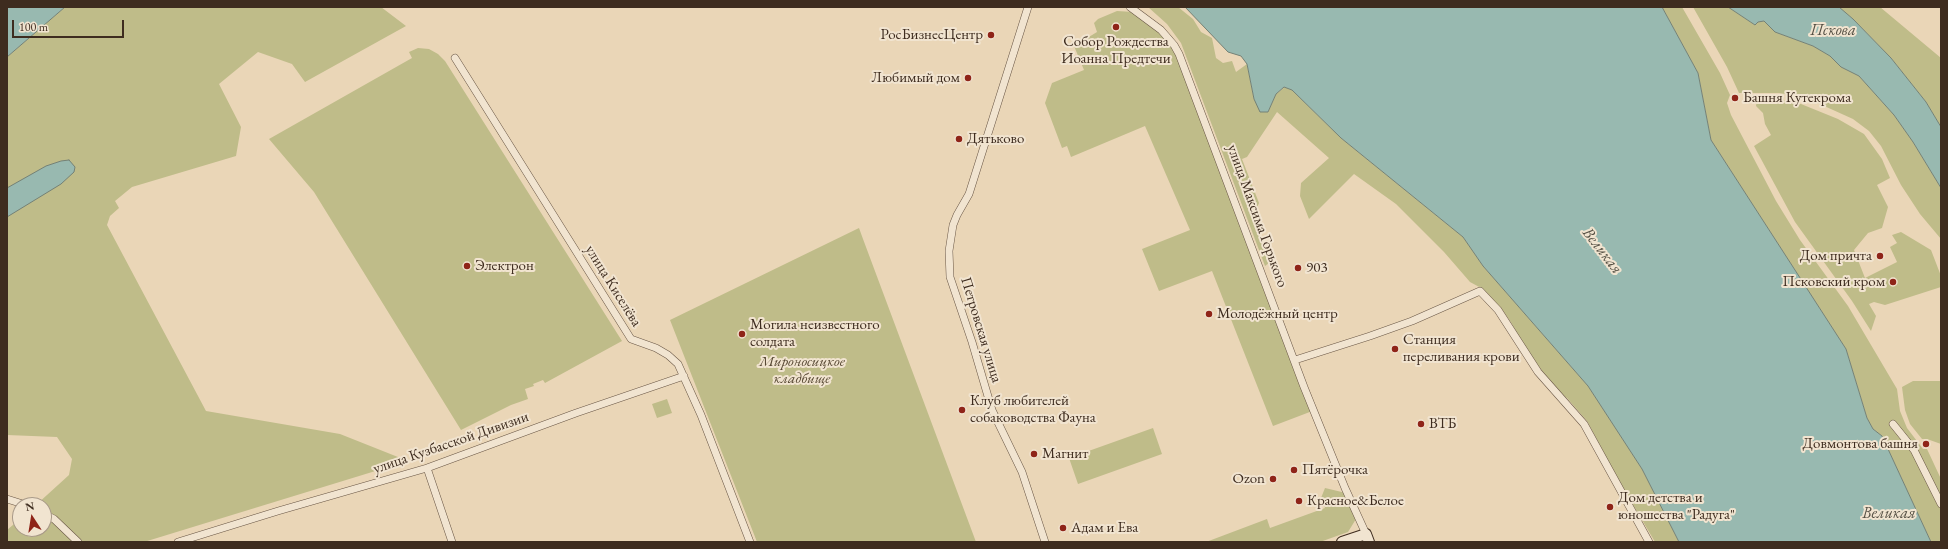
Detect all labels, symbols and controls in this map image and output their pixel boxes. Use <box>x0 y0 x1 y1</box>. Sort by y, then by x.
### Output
scale bar <box>14 12 126 38</box>
text: 100 m <box>19 19 48 35</box>
water label: Пскова <box>1810 21 1856 41</box>
marker: Собор Рождества Иоанна Предтечи <box>1111 22 1121 32</box>
place label: РосБизнесЦентр <box>881 26 983 44</box>
marker: РосБизнесЦентр <box>986 30 996 40</box>
place label: Собор Рождества Иоанна Предтечи <box>1061 33 1171 68</box>
place label: Любимый дом <box>872 69 960 87</box>
marker: Любимый дом <box>963 73 973 83</box>
place label: Башня Кутекрома <box>1743 89 1851 107</box>
marker: Башня Кутекрома <box>1730 93 1740 103</box>
place label: Дятьково <box>967 130 1024 148</box>
marker: Дятьково <box>954 134 964 144</box>
street label: улица Максима Горького <box>1223 142 1291 290</box>
water label: Великая <box>1578 224 1626 278</box>
street label: улица Киселёва <box>581 242 645 330</box>
place label: Дом причта <box>1800 247 1872 265</box>
marker: Дом причта <box>1875 251 1885 261</box>
place label: Электрон <box>475 257 534 275</box>
place label: 903 <box>1306 259 1328 277</box>
marker: Электрон <box>462 261 472 271</box>
marker: 903 <box>1293 263 1303 273</box>
place label: Псковский кром <box>1783 273 1885 291</box>
street label: Петровская улица <box>956 275 1006 385</box>
marker: Псковский кром <box>1888 277 1898 287</box>
place label: Молодёжный центр <box>1217 305 1338 323</box>
marker: Молодёжный центр <box>1204 309 1214 319</box>
place label: Могила неизвестного солдата <box>750 316 880 351</box>
marker: Могила неизвестного солдата <box>737 329 747 339</box>
place label: Станция переливания крови <box>1403 331 1520 366</box>
marker: Станция переливания крови <box>1390 344 1400 354</box>
park label: Мироносицкое кладбище <box>759 353 845 388</box>
place label: Клуб любителей собаководства Фауна <box>970 392 1096 427</box>
marker: Клуб любителей собаководства Фауна <box>957 405 967 415</box>
street label: улица Кузбасской Дивизии <box>371 408 531 478</box>
place label: ВТБ <box>1429 415 1456 433</box>
marker: ВТБ <box>1416 419 1426 429</box>
place label: Довмонтова башня <box>1802 435 1918 453</box>
marker: Довмонтова башня <box>1921 439 1931 449</box>
place label: Магнит <box>1042 445 1088 463</box>
marker: Магнит <box>1029 449 1039 459</box>
place label: Пятёрочка <box>1302 461 1368 479</box>
marker: Пятёрочка <box>1289 465 1299 475</box>
place label: Ozon <box>1233 470 1265 488</box>
marker: Ozon <box>1268 474 1278 484</box>
place label: Дом детства и юношества "Радуга" <box>1618 489 1735 524</box>
place label: Красное&Белое <box>1307 492 1404 510</box>
marker: Красное&Белое <box>1294 496 1304 506</box>
north arrow <box>12 497 52 537</box>
text: N <box>24 498 36 514</box>
marker: Дом детства и юношества "Радуга" <box>1605 502 1615 512</box>
water label: Великая <box>1862 504 1916 524</box>
place label: Адам и Ева <box>1071 519 1138 537</box>
marker: Адам и Ева <box>1058 523 1068 533</box>

